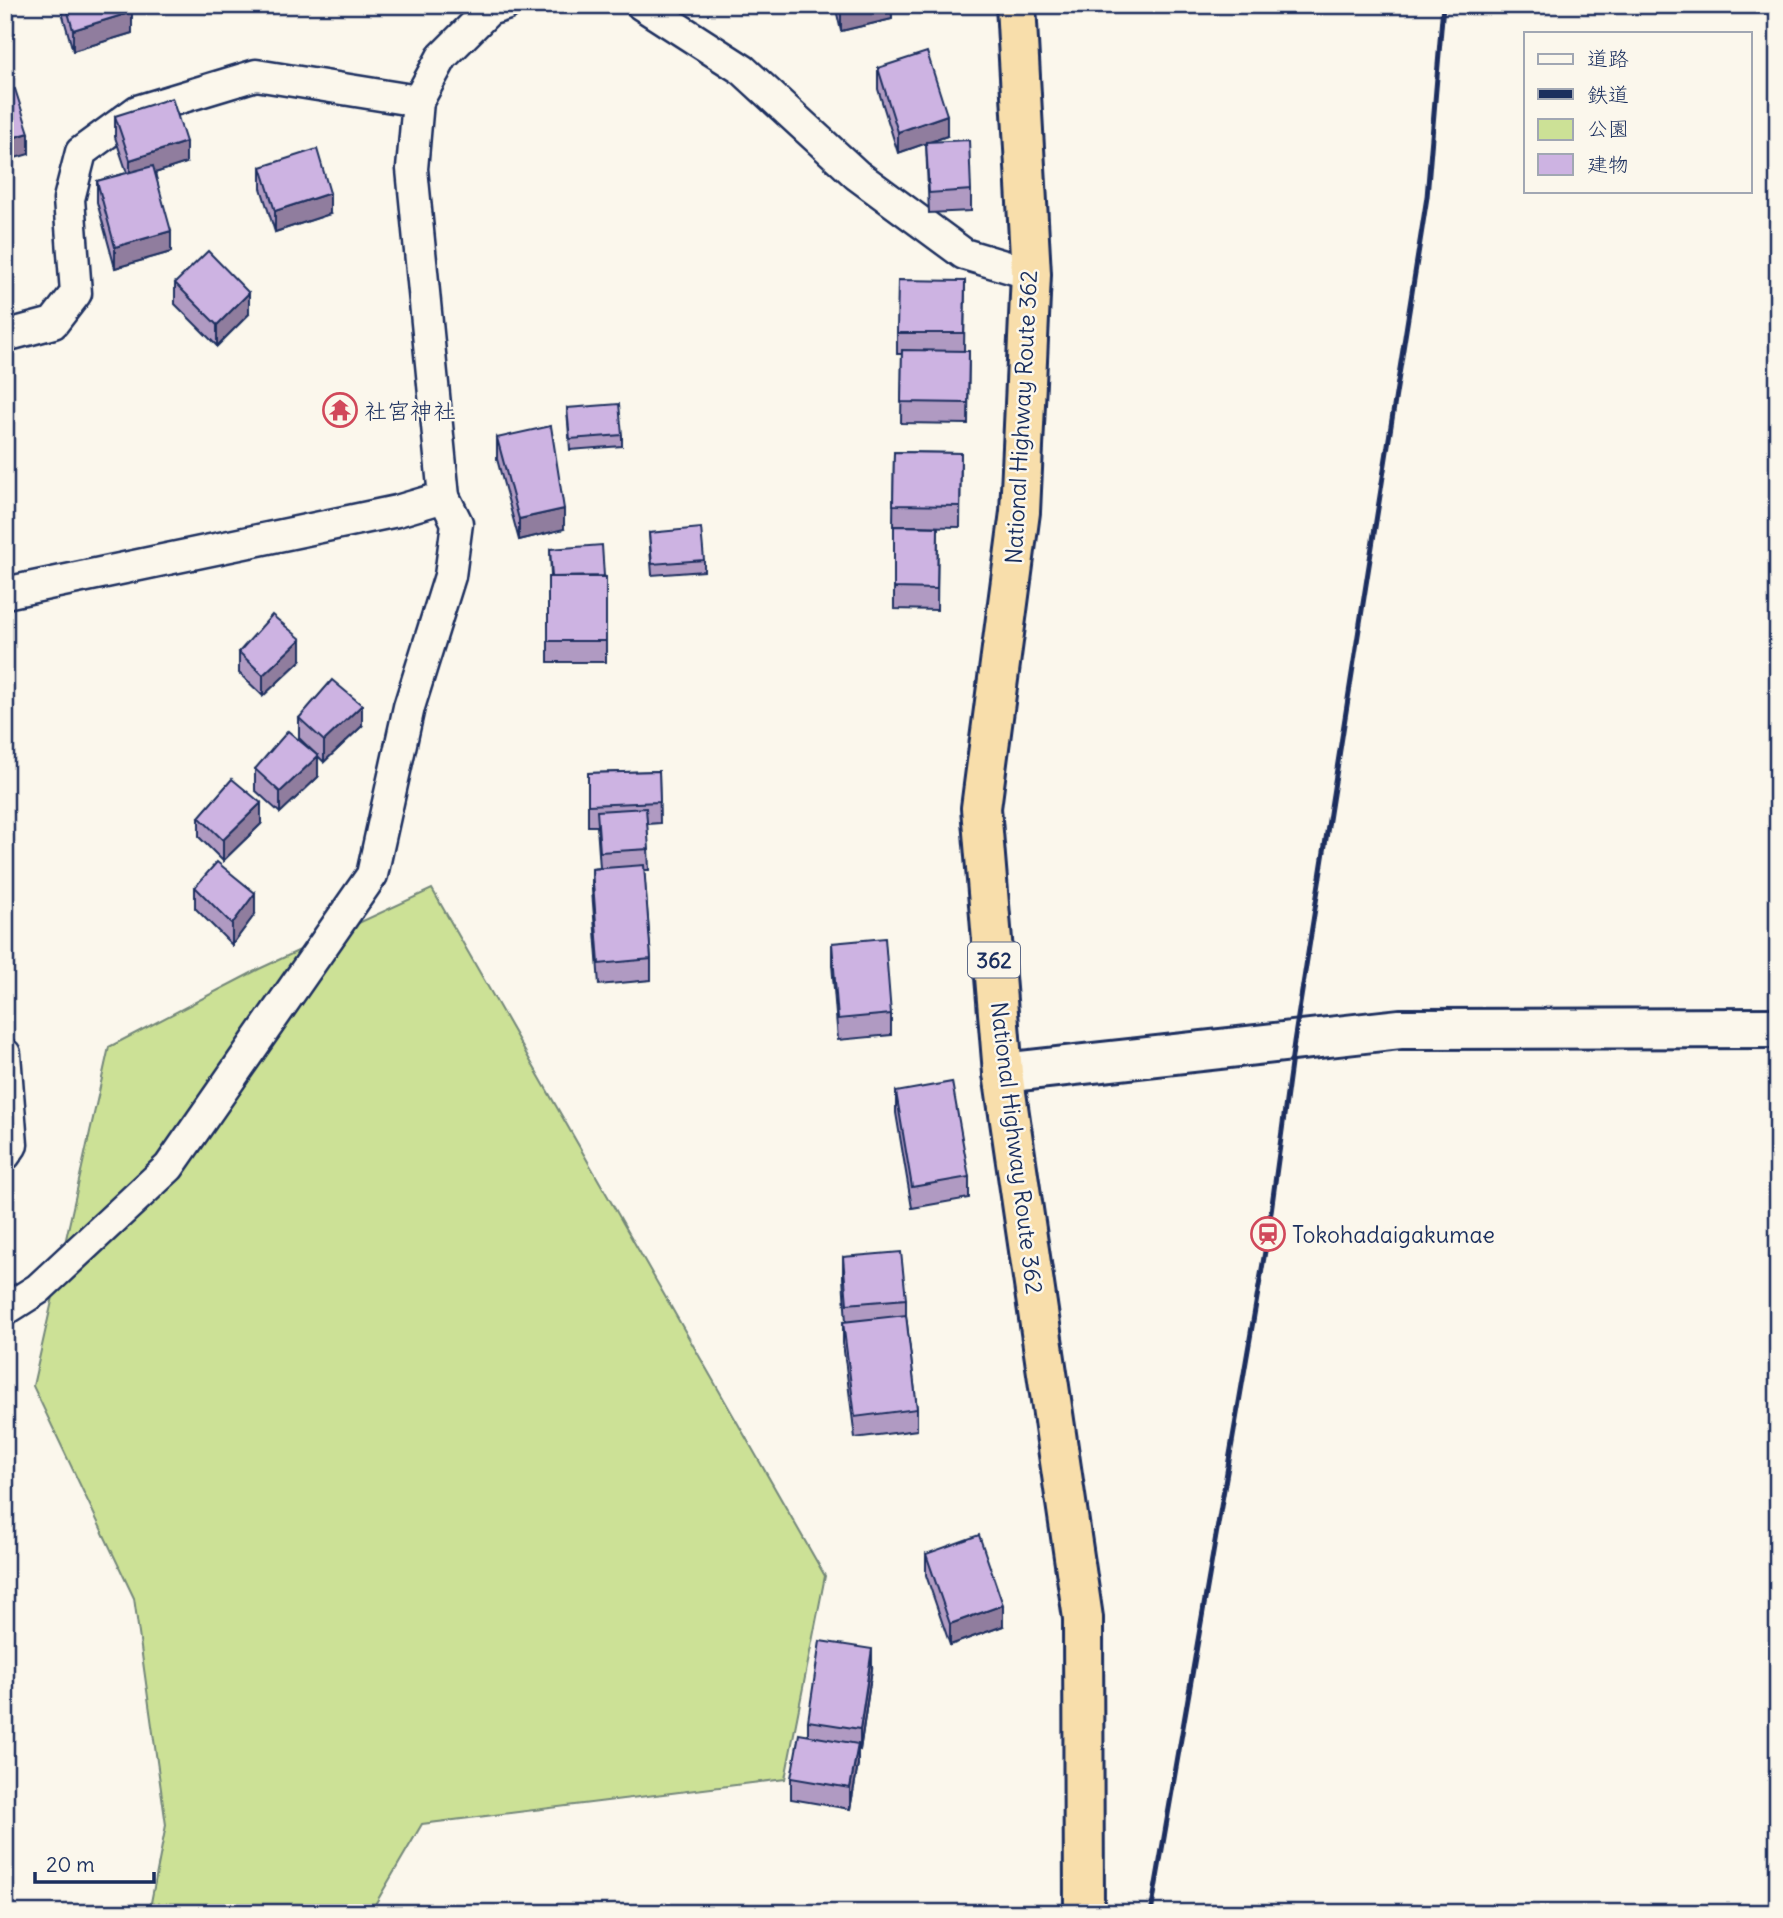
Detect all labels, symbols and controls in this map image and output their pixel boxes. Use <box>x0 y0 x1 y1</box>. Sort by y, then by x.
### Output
legend <box>1524 32 1752 192</box>
text: 道路 <box>1587 45 1629 72</box>
text: 鉄道 <box>1587 81 1629 108</box>
text: 公園 <box>1587 115 1629 142</box>
text: 建物 <box>1587 151 1629 178</box>
street label: National Highway Route 362 <box>999 269 1043 565</box>
temple icon: 社宮神社 <box>321 391 359 429</box>
place label: 社宮神社 <box>364 396 456 425</box>
road number: 362 <box>968 942 1020 978</box>
street label: National Highway Route 362 <box>985 1000 1049 1296</box>
station icon: Tokohadaigakumae <box>1249 1215 1287 1253</box>
place label: Tokohadaigakumae <box>1292 1220 1495 1249</box>
scale bar <box>35 1841 154 1885</box>
text: 20 m <box>46 1851 95 1878</box>

